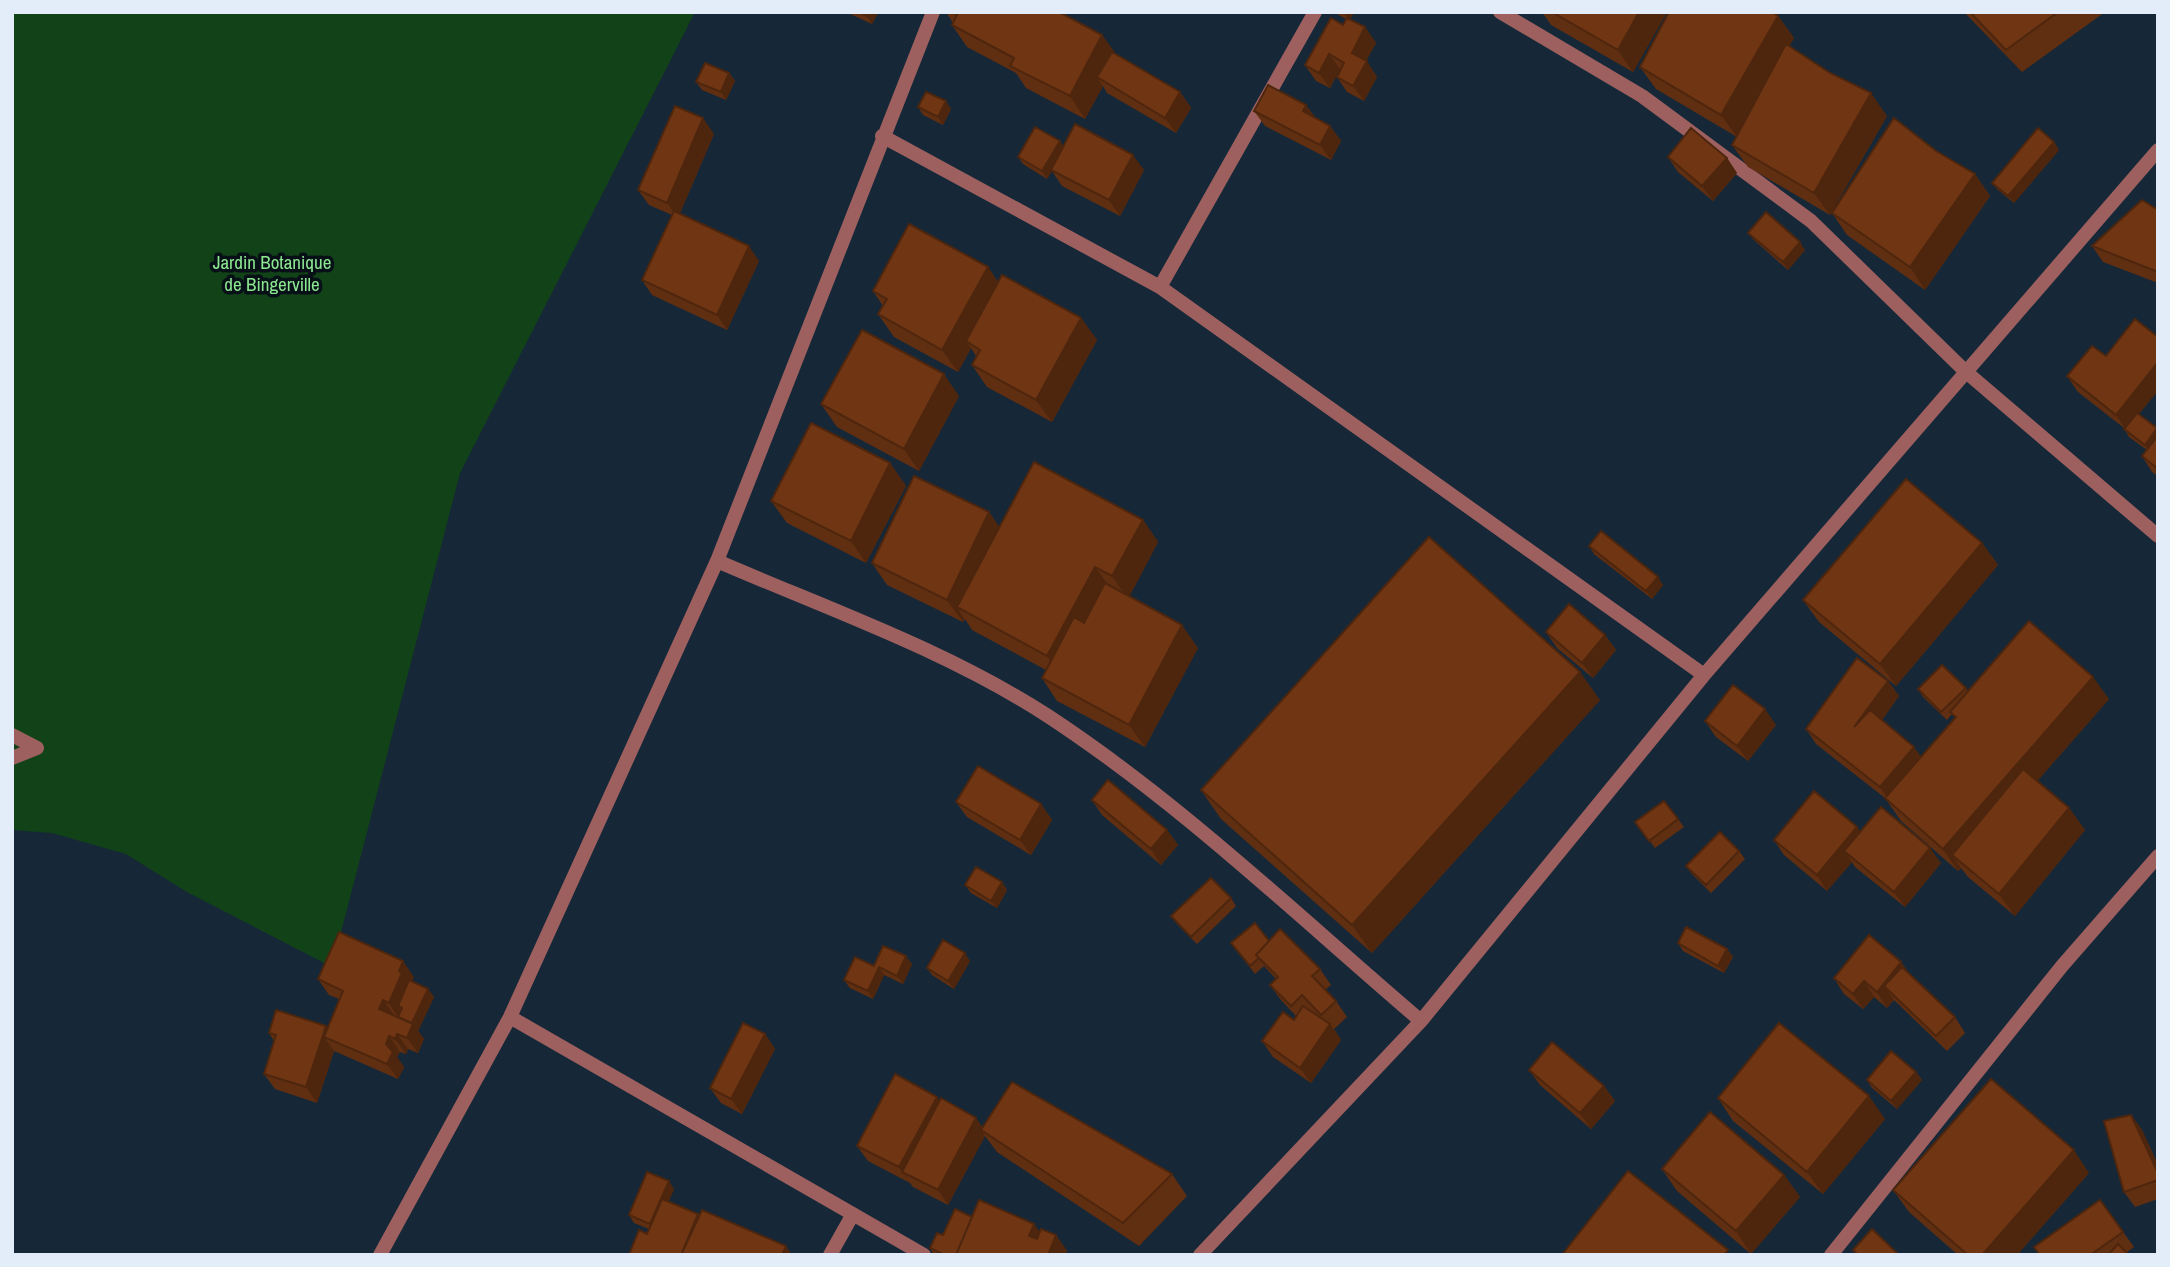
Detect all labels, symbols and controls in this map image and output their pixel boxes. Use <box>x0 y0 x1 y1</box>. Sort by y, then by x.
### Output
park label: Jardin Botanique de Bingerville <box>213 249 331 297</box>

